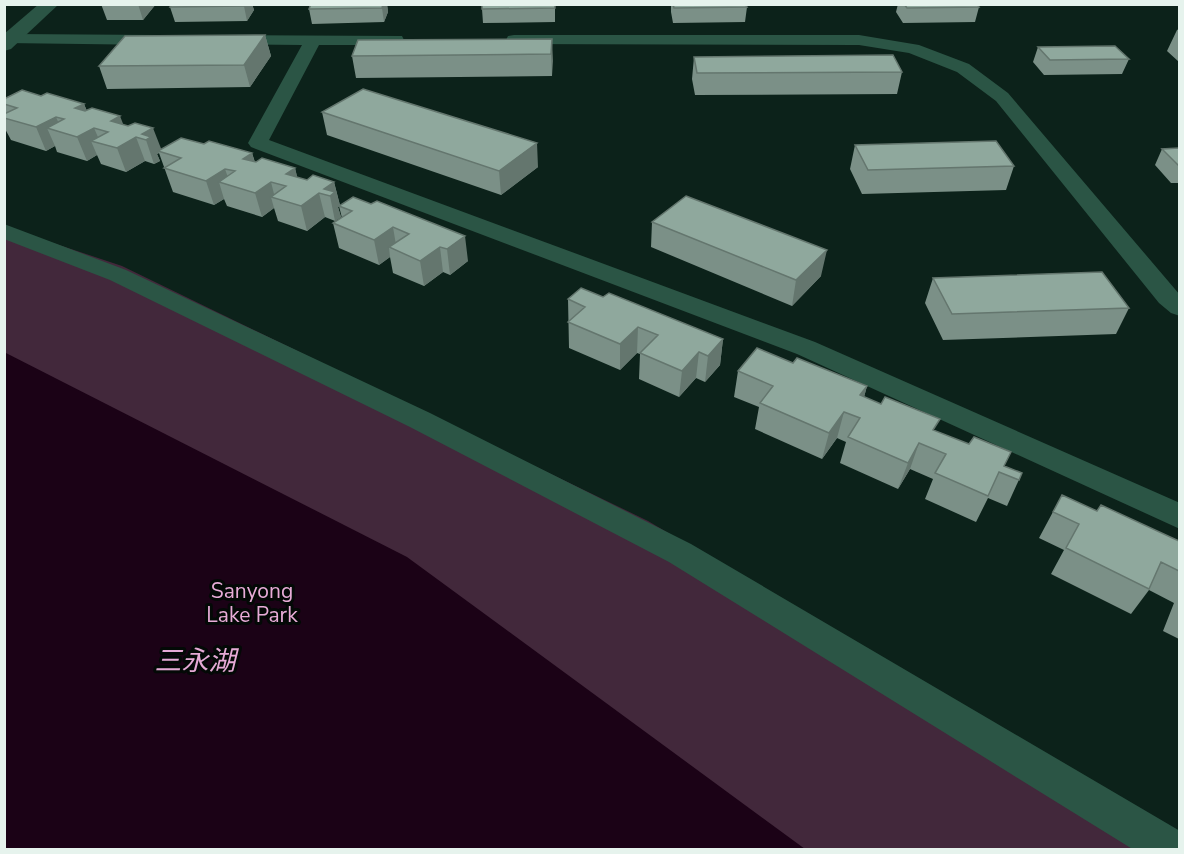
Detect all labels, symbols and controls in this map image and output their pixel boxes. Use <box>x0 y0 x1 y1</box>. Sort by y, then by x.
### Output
park label: Sanyong Lake Park <box>206 577 298 629</box>
water label: 三永湖 <box>155 643 239 680</box>

